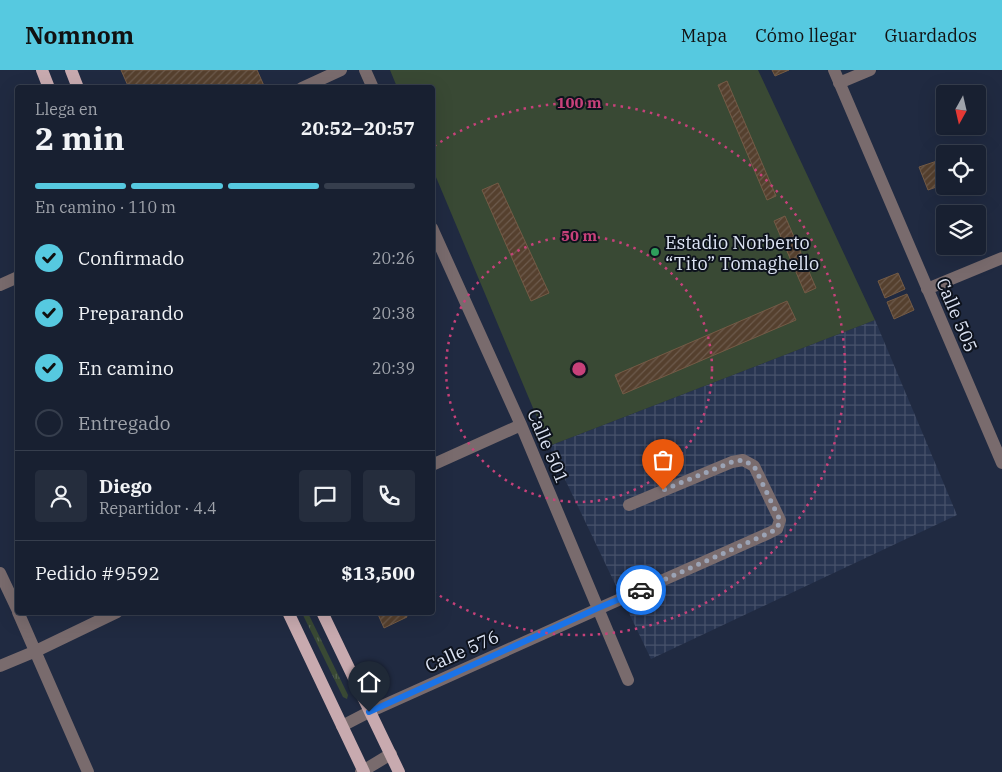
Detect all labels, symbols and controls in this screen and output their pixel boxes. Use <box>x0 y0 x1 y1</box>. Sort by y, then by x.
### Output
text: Nomnom <box>25 19 134 51</box>
text: Mapa <box>681 24 727 47</box>
text: Cómo llegar <box>755 24 856 47</box>
text: Guardados <box>884 24 977 47</box>
north arrow <box>936 85 986 135</box>
map controls <box>936 85 986 255</box>
text: 100 m <box>556 93 602 112</box>
text: Llega en <box>35 99 98 119</box>
text: 20:52–20:57 <box>301 116 415 140</box>
text: 2 min <box>35 117 125 159</box>
button: locate <box>936 145 986 195</box>
text: En camino · 110 m <box>35 197 176 217</box>
button: layers <box>936 205 986 255</box>
text: 50 m <box>561 226 597 245</box>
place label: Estadio Norberto “Tito” Tomaghello <box>665 231 819 275</box>
icon: check <box>35 244 63 272</box>
text: Confirmado <box>78 246 184 270</box>
marker: Estadio Norberto “Tito” Tomaghello <box>649 246 661 258</box>
text: 20:26 <box>372 248 415 268</box>
street label: Calle 505 <box>931 274 983 356</box>
icon: check <box>35 299 63 327</box>
text: Preparando <box>78 301 184 325</box>
text: 20:38 <box>372 303 415 323</box>
icon: check <box>35 354 63 382</box>
text: En camino <box>78 356 174 380</box>
text: 20:39 <box>372 358 415 378</box>
centre of rings <box>570 360 588 378</box>
street label: Calle 501 <box>522 405 574 487</box>
text: Entregado <box>78 411 171 435</box>
pin <box>642 439 684 490</box>
icon: bag <box>649 446 677 474</box>
button: person <box>35 470 87 522</box>
button: chat <box>299 470 351 522</box>
button: phone <box>363 470 415 522</box>
text: Diego <box>99 474 152 498</box>
text: Repartidor · 4.4 <box>99 498 217 518</box>
text: Pedido #9592 <box>35 561 160 585</box>
text: $13,500 <box>341 561 415 585</box>
courier <box>616 565 666 615</box>
icon: car <box>627 576 655 604</box>
street label: Calle 576 <box>422 625 502 677</box>
pin <box>348 661 390 712</box>
icon: home <box>355 668 383 696</box>

